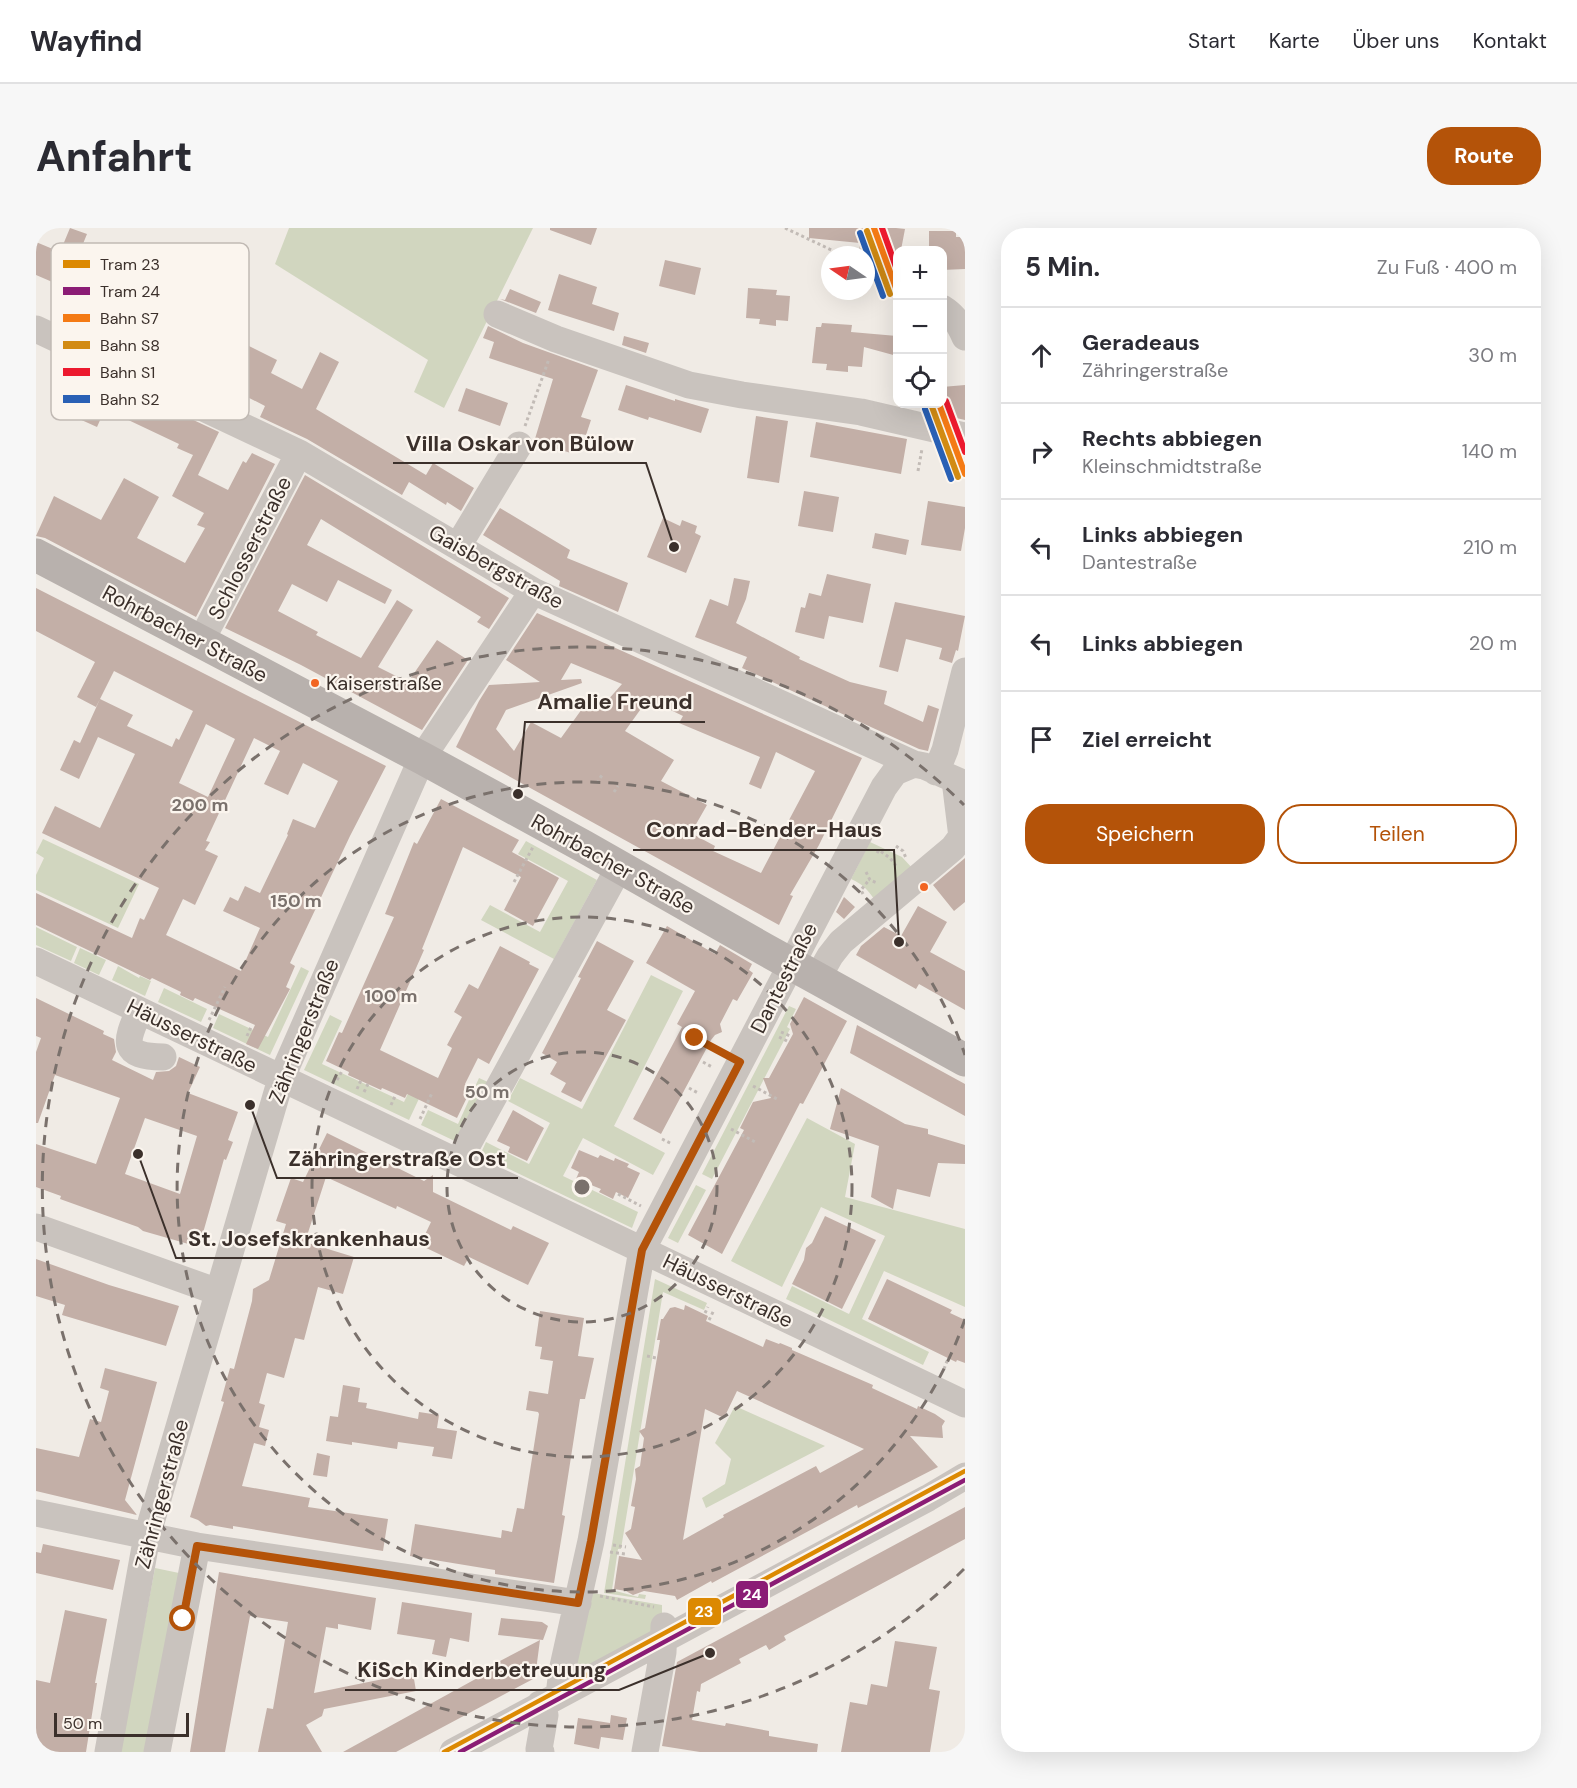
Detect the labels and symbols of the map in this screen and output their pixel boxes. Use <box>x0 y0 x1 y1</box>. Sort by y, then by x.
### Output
legend <box>51 243 249 420</box>
north arrow <box>821 246 875 300</box>
text: Tram 23 <box>100 254 160 275</box>
text: Tram 24 <box>100 281 160 302</box>
text: Bahn S7 <box>100 308 159 329</box>
text: Bahn S8 <box>100 335 160 356</box>
text: Bahn S1 <box>100 362 155 383</box>
text: Bahn S2 <box>100 389 160 410</box>
callout: Villa Oskar von Bülow <box>393 423 646 463</box>
text: Villa Oskar von Bülow <box>406 429 634 458</box>
street label: Schlosserstraße <box>202 472 298 624</box>
street label: Gaisbergstraße <box>424 518 569 616</box>
street label: Rohrbacher Straße <box>98 579 273 689</box>
place label: Kaiserstraße <box>326 670 442 696</box>
marker: Kaiserstraße <box>309 677 321 689</box>
callout: Amalie Freund <box>525 682 705 722</box>
text: Amalie Freund <box>537 687 693 716</box>
text: 200 m <box>172 793 228 817</box>
street label: Rohrbacher Straße <box>526 807 700 921</box>
callout: Conrad-Bender-Haus <box>633 810 894 850</box>
text: Conrad-Bender-Haus <box>646 815 882 844</box>
unlabelled marker <box>918 881 930 893</box>
text: 150 m <box>270 889 322 913</box>
street label: Dantestraße <box>744 918 824 1038</box>
street label: Zähringerstraße <box>262 954 346 1108</box>
text: 100 m <box>364 984 418 1008</box>
street label: Häusserstraße <box>122 992 262 1080</box>
route end <box>681 1024 707 1050</box>
text: 50 m <box>464 1080 510 1104</box>
callout: Zähringerstraße Ost <box>277 1138 518 1178</box>
text: Zähringerstraße Ost <box>288 1144 506 1173</box>
centre of rings <box>572 1177 592 1197</box>
callout: St. Josefskrankenhaus <box>176 1218 442 1258</box>
text: St. Josefskrankenhaus <box>188 1224 430 1253</box>
street label: Häusserstraße <box>658 1247 798 1335</box>
street label: Zähringerstraße <box>129 1416 195 1572</box>
line badge: 24 <box>735 1580 769 1609</box>
text: 24 <box>742 1584 762 1605</box>
line badge: 23 <box>687 1597 722 1626</box>
text: 23 <box>695 1601 713 1622</box>
route start <box>169 1605 195 1631</box>
callout: KiSch Kinderbetreuung <box>345 1650 619 1690</box>
text: KiSch Kinderbetreuung <box>357 1655 607 1684</box>
scale bar <box>54 1710 189 1738</box>

